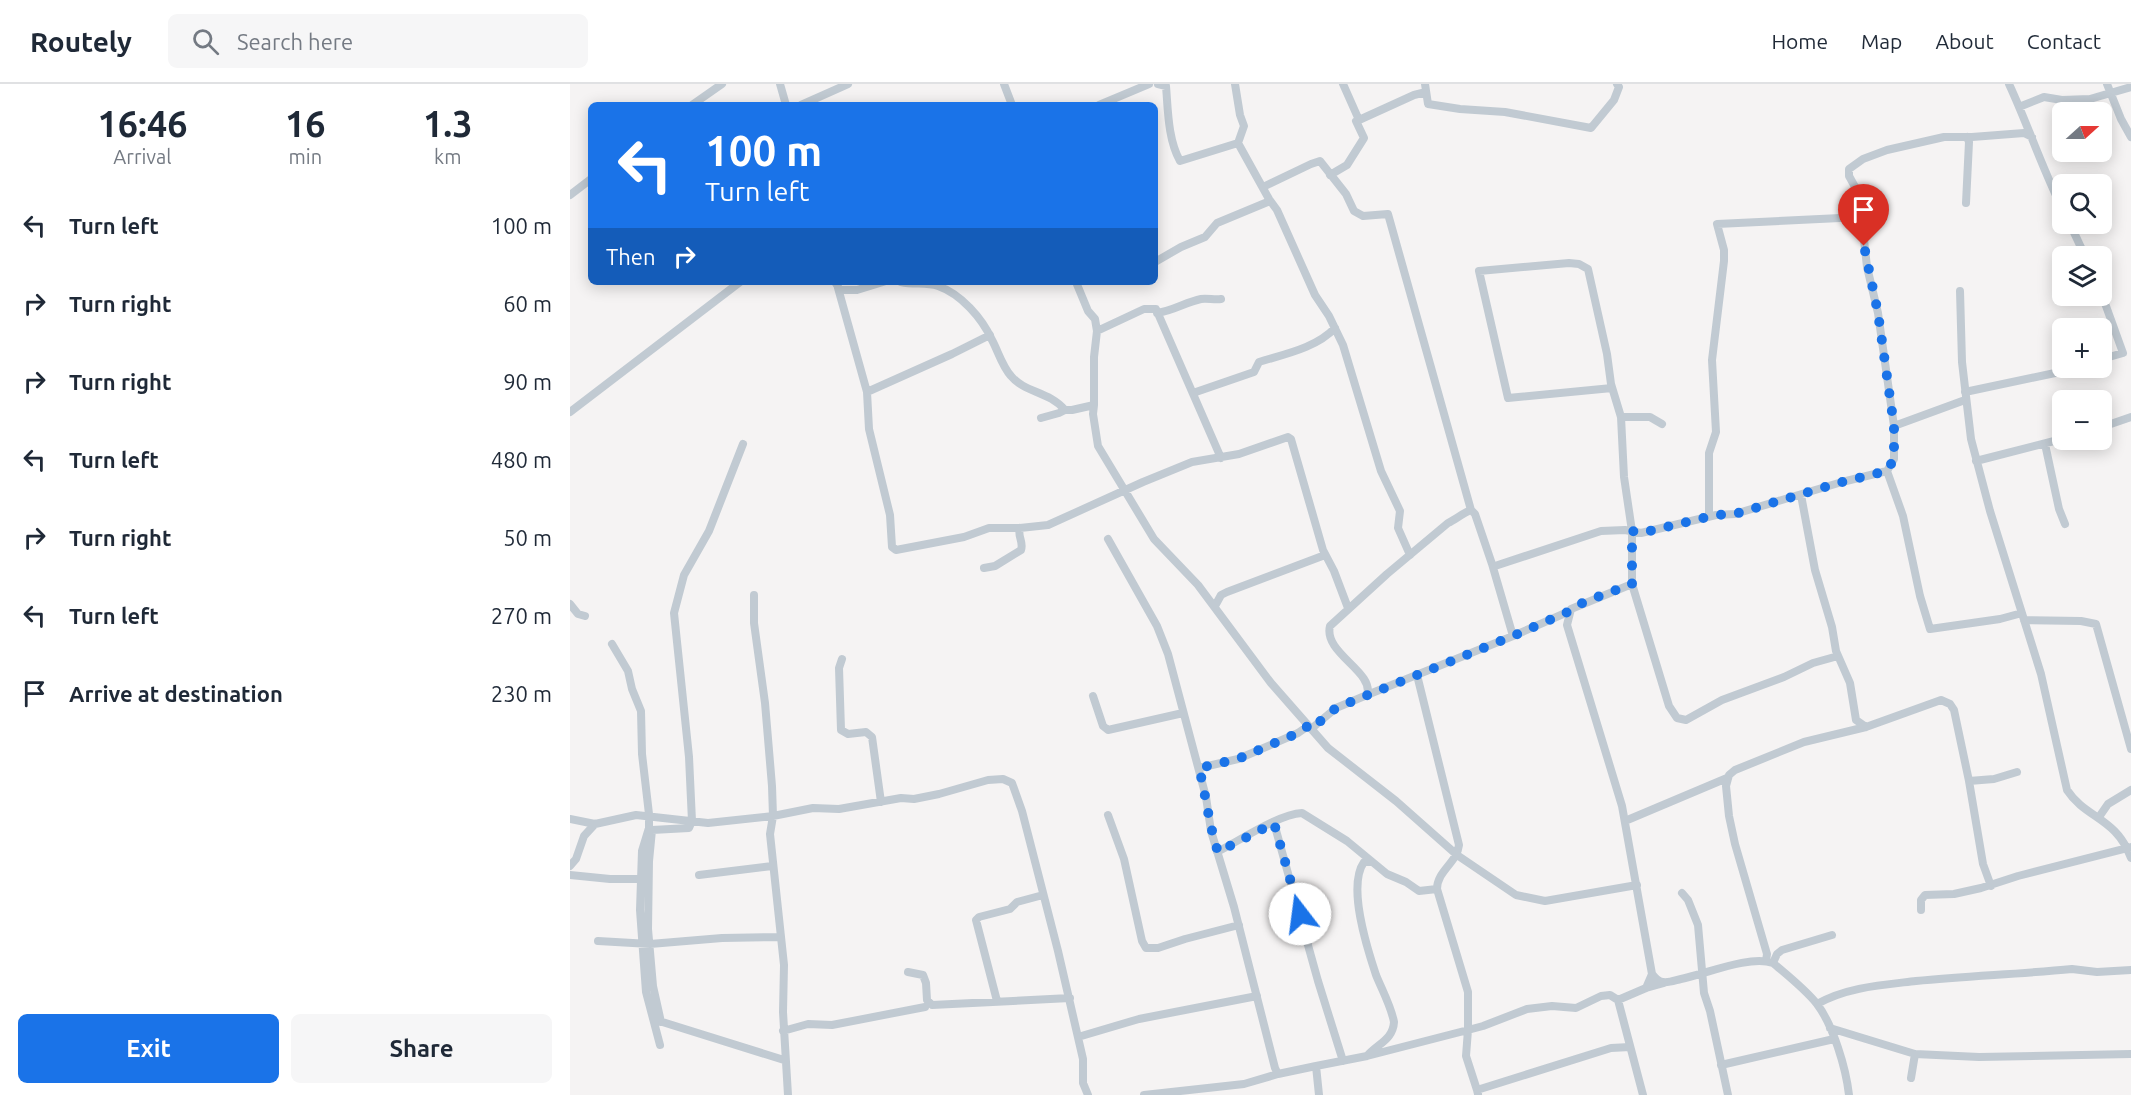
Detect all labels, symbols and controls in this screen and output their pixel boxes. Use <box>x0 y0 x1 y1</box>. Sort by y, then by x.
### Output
search box <box>168 14 588 68</box>
icon: search <box>189 25 222 58</box>
text: Routely <box>30 26 132 57</box>
text: Search here <box>237 29 353 54</box>
text: Home <box>1771 29 1828 53</box>
text: Map <box>1861 29 1902 53</box>
text: About <box>1935 29 1994 53</box>
text: Contact <box>2027 29 2101 53</box>
north arrow <box>2052 102 2112 162</box>
map controls <box>2052 102 2112 450</box>
text: 16:46 <box>97 103 188 144</box>
text: 16 <box>285 103 326 144</box>
text: 1.3 <box>423 103 473 144</box>
icon: left <box>606 126 684 204</box>
text: 100 m <box>705 127 822 174</box>
text: Arrival <box>113 145 172 168</box>
text: min <box>289 145 322 168</box>
text: km <box>434 145 461 168</box>
button: search <box>2052 174 2112 234</box>
text: Turn left <box>705 176 809 206</box>
pin <box>1838 184 1889 246</box>
icon: arrive <box>1847 193 1880 226</box>
icon: left <box>18 209 51 242</box>
text: Turn left <box>69 213 159 238</box>
text: 100 m <box>491 213 552 238</box>
icon: right <box>668 240 701 273</box>
text: Then <box>606 244 656 269</box>
button: layers <box>2052 246 2112 306</box>
icon: right <box>18 287 51 320</box>
text: Turn right <box>69 291 171 316</box>
text: 60 m <box>503 291 552 316</box>
button: + <box>2052 318 2112 378</box>
icon: right <box>18 365 51 398</box>
text: Turn right <box>69 369 171 394</box>
text: 90 m <box>503 369 552 394</box>
button: − <box>2052 390 2112 450</box>
icon: left <box>18 443 51 476</box>
text: Turn left <box>69 447 159 472</box>
text: 480 m <box>491 447 552 472</box>
icon: right <box>18 521 51 554</box>
text: Turn right <box>69 525 171 550</box>
text: 50 m <box>503 525 552 550</box>
icon: left <box>18 599 51 632</box>
text: Turn left <box>69 603 159 628</box>
text: 270 m <box>491 603 552 628</box>
icon: arrive <box>18 677 51 710</box>
text: Arrive at destination <box>69 681 283 706</box>
text: 230 m <box>491 681 552 706</box>
position arrow <box>1268 882 1332 946</box>
button: Exit <box>18 1014 279 1083</box>
button: Share <box>291 1014 552 1083</box>

